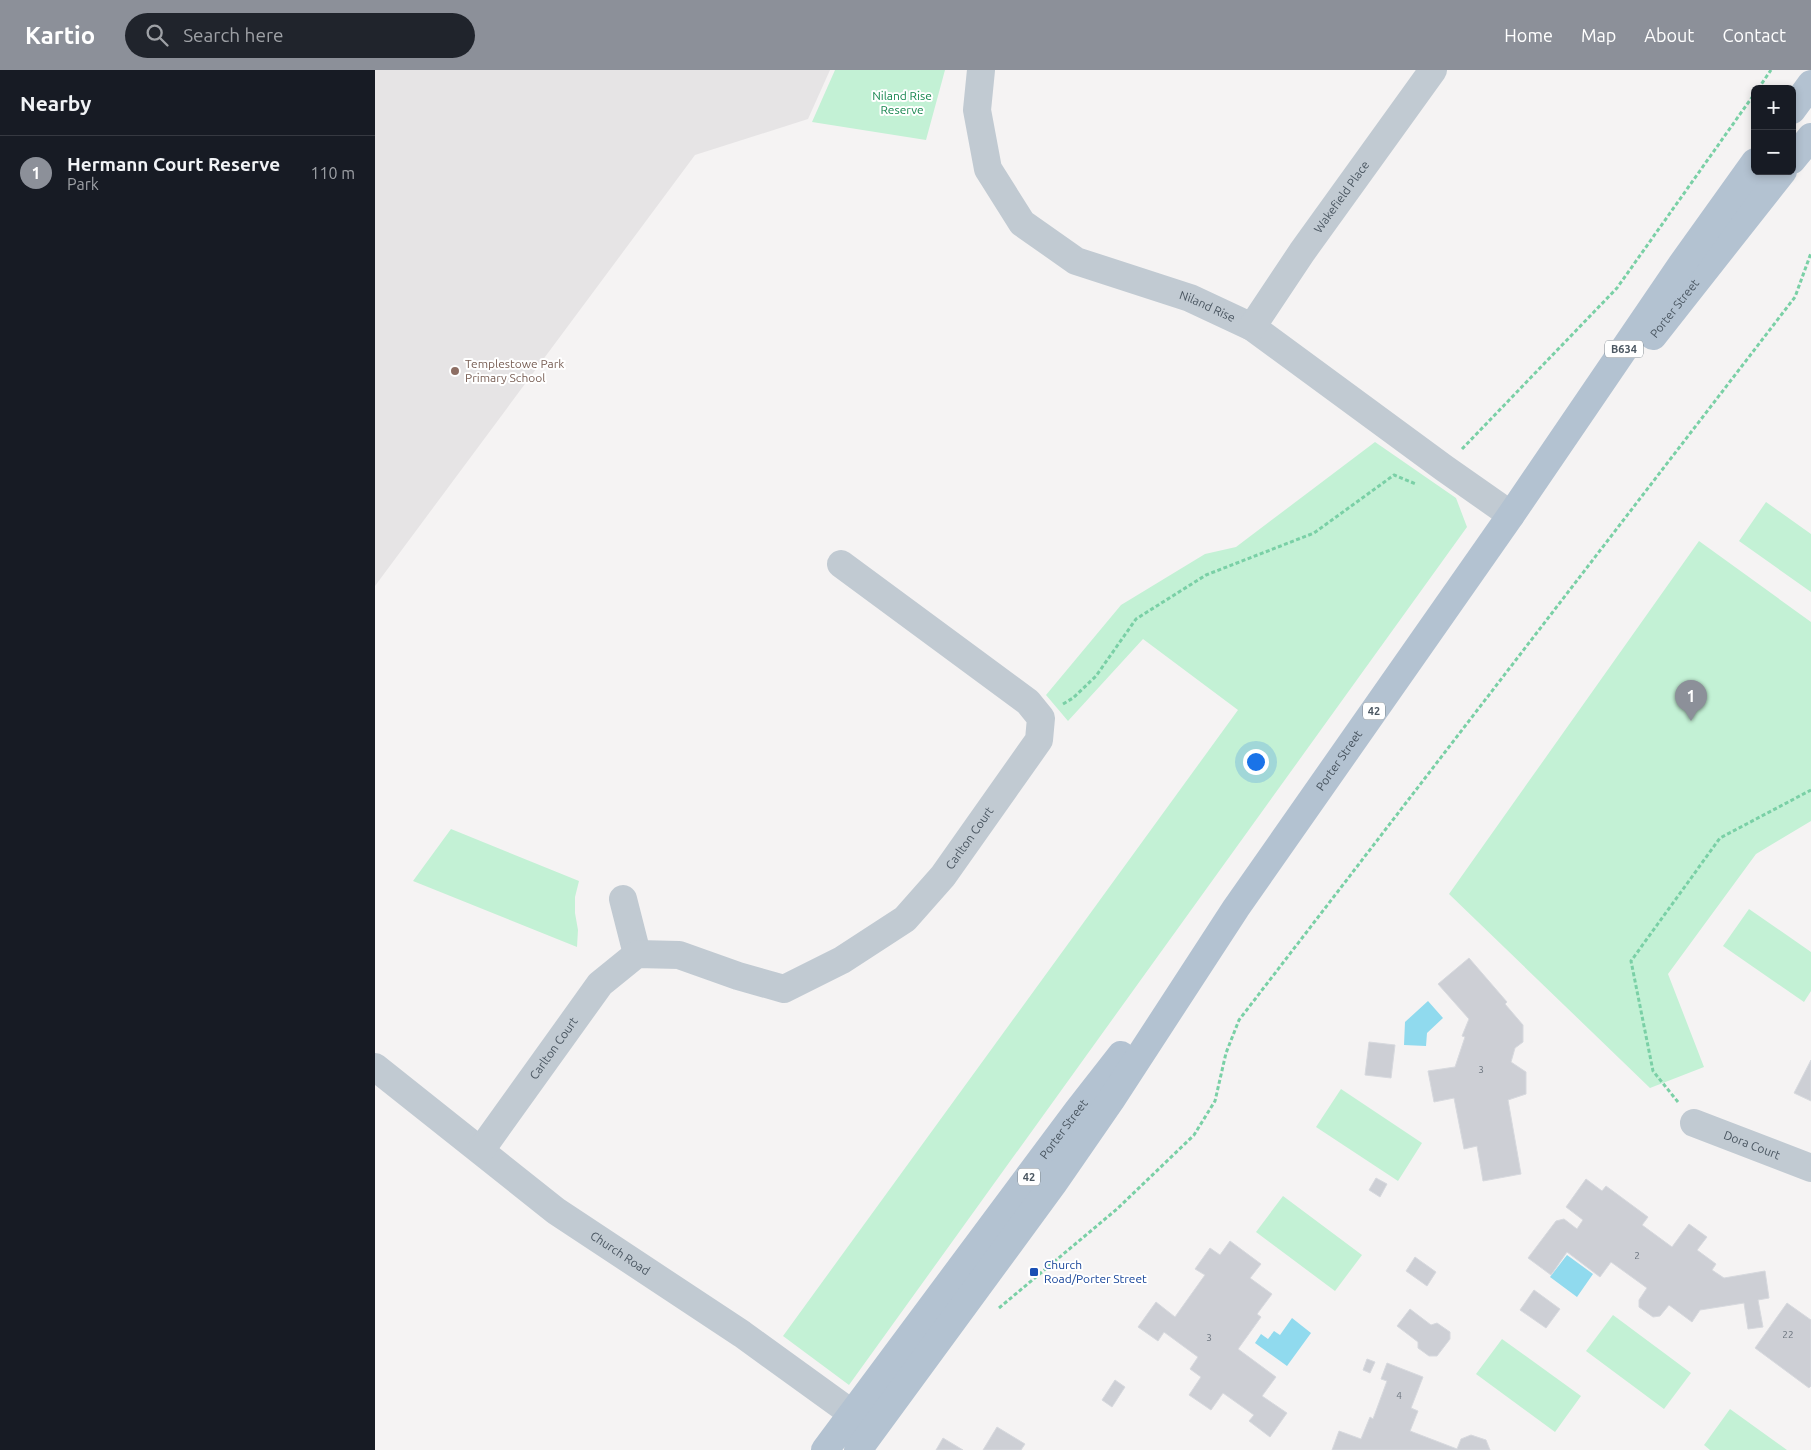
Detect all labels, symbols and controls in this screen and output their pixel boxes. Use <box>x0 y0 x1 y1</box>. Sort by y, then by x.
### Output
search box <box>125 13 475 58</box>
icon: search <box>143 21 171 49</box>
text: Kartio <box>25 22 95 49</box>
text: Search here <box>183 24 284 46</box>
text: Home <box>1504 25 1553 45</box>
text: Map <box>1581 25 1616 45</box>
text: About <box>1644 25 1694 45</box>
text: Contact <box>1722 25 1786 45</box>
map controls <box>1751 85 1796 175</box>
button: + <box>1751 85 1796 130</box>
park label: Niland Rise Reserve <box>872 89 932 116</box>
text: Nearby <box>20 91 91 115</box>
button: − <box>1751 130 1796 175</box>
text: Hermann Court Reserve <box>67 153 280 175</box>
street label: Wakefield Place <box>1311 158 1371 235</box>
text: 1 <box>31 164 41 182</box>
text: 110 m <box>310 164 355 182</box>
text: Park <box>67 175 99 193</box>
street label: Porter Street <box>1647 276 1701 340</box>
street label: Niland Rise <box>1178 288 1237 324</box>
road number: B634 <box>1605 340 1643 358</box>
place label: Templestowe Park Primary School <box>465 357 564 384</box>
marker: Templestowe Park Primary School <box>449 365 461 377</box>
pin: 1 <box>1675 680 1707 721</box>
road number: 42 <box>1363 702 1385 719</box>
street label: Porter Street <box>1313 727 1365 793</box>
your location <box>1243 749 1269 775</box>
street label: Carlton Court <box>943 804 996 872</box>
street label: Carlton Court <box>527 1014 580 1082</box>
house number: 3 <box>1478 1064 1484 1075</box>
street label: Porter Street <box>1037 1096 1090 1161</box>
street label: Dora Court <box>1722 1128 1782 1162</box>
road number: 42 <box>1018 1168 1040 1186</box>
street label: Church Road <box>588 1229 652 1277</box>
house number: 2 <box>1634 1250 1640 1261</box>
place label: Church Road/Porter Street <box>1044 1258 1147 1285</box>
marker: Church Road/Porter Street <box>1028 1266 1040 1278</box>
house number: 22 <box>1782 1329 1794 1340</box>
house number: 3 <box>1206 1332 1212 1343</box>
house number: 4 <box>1396 1390 1402 1401</box>

